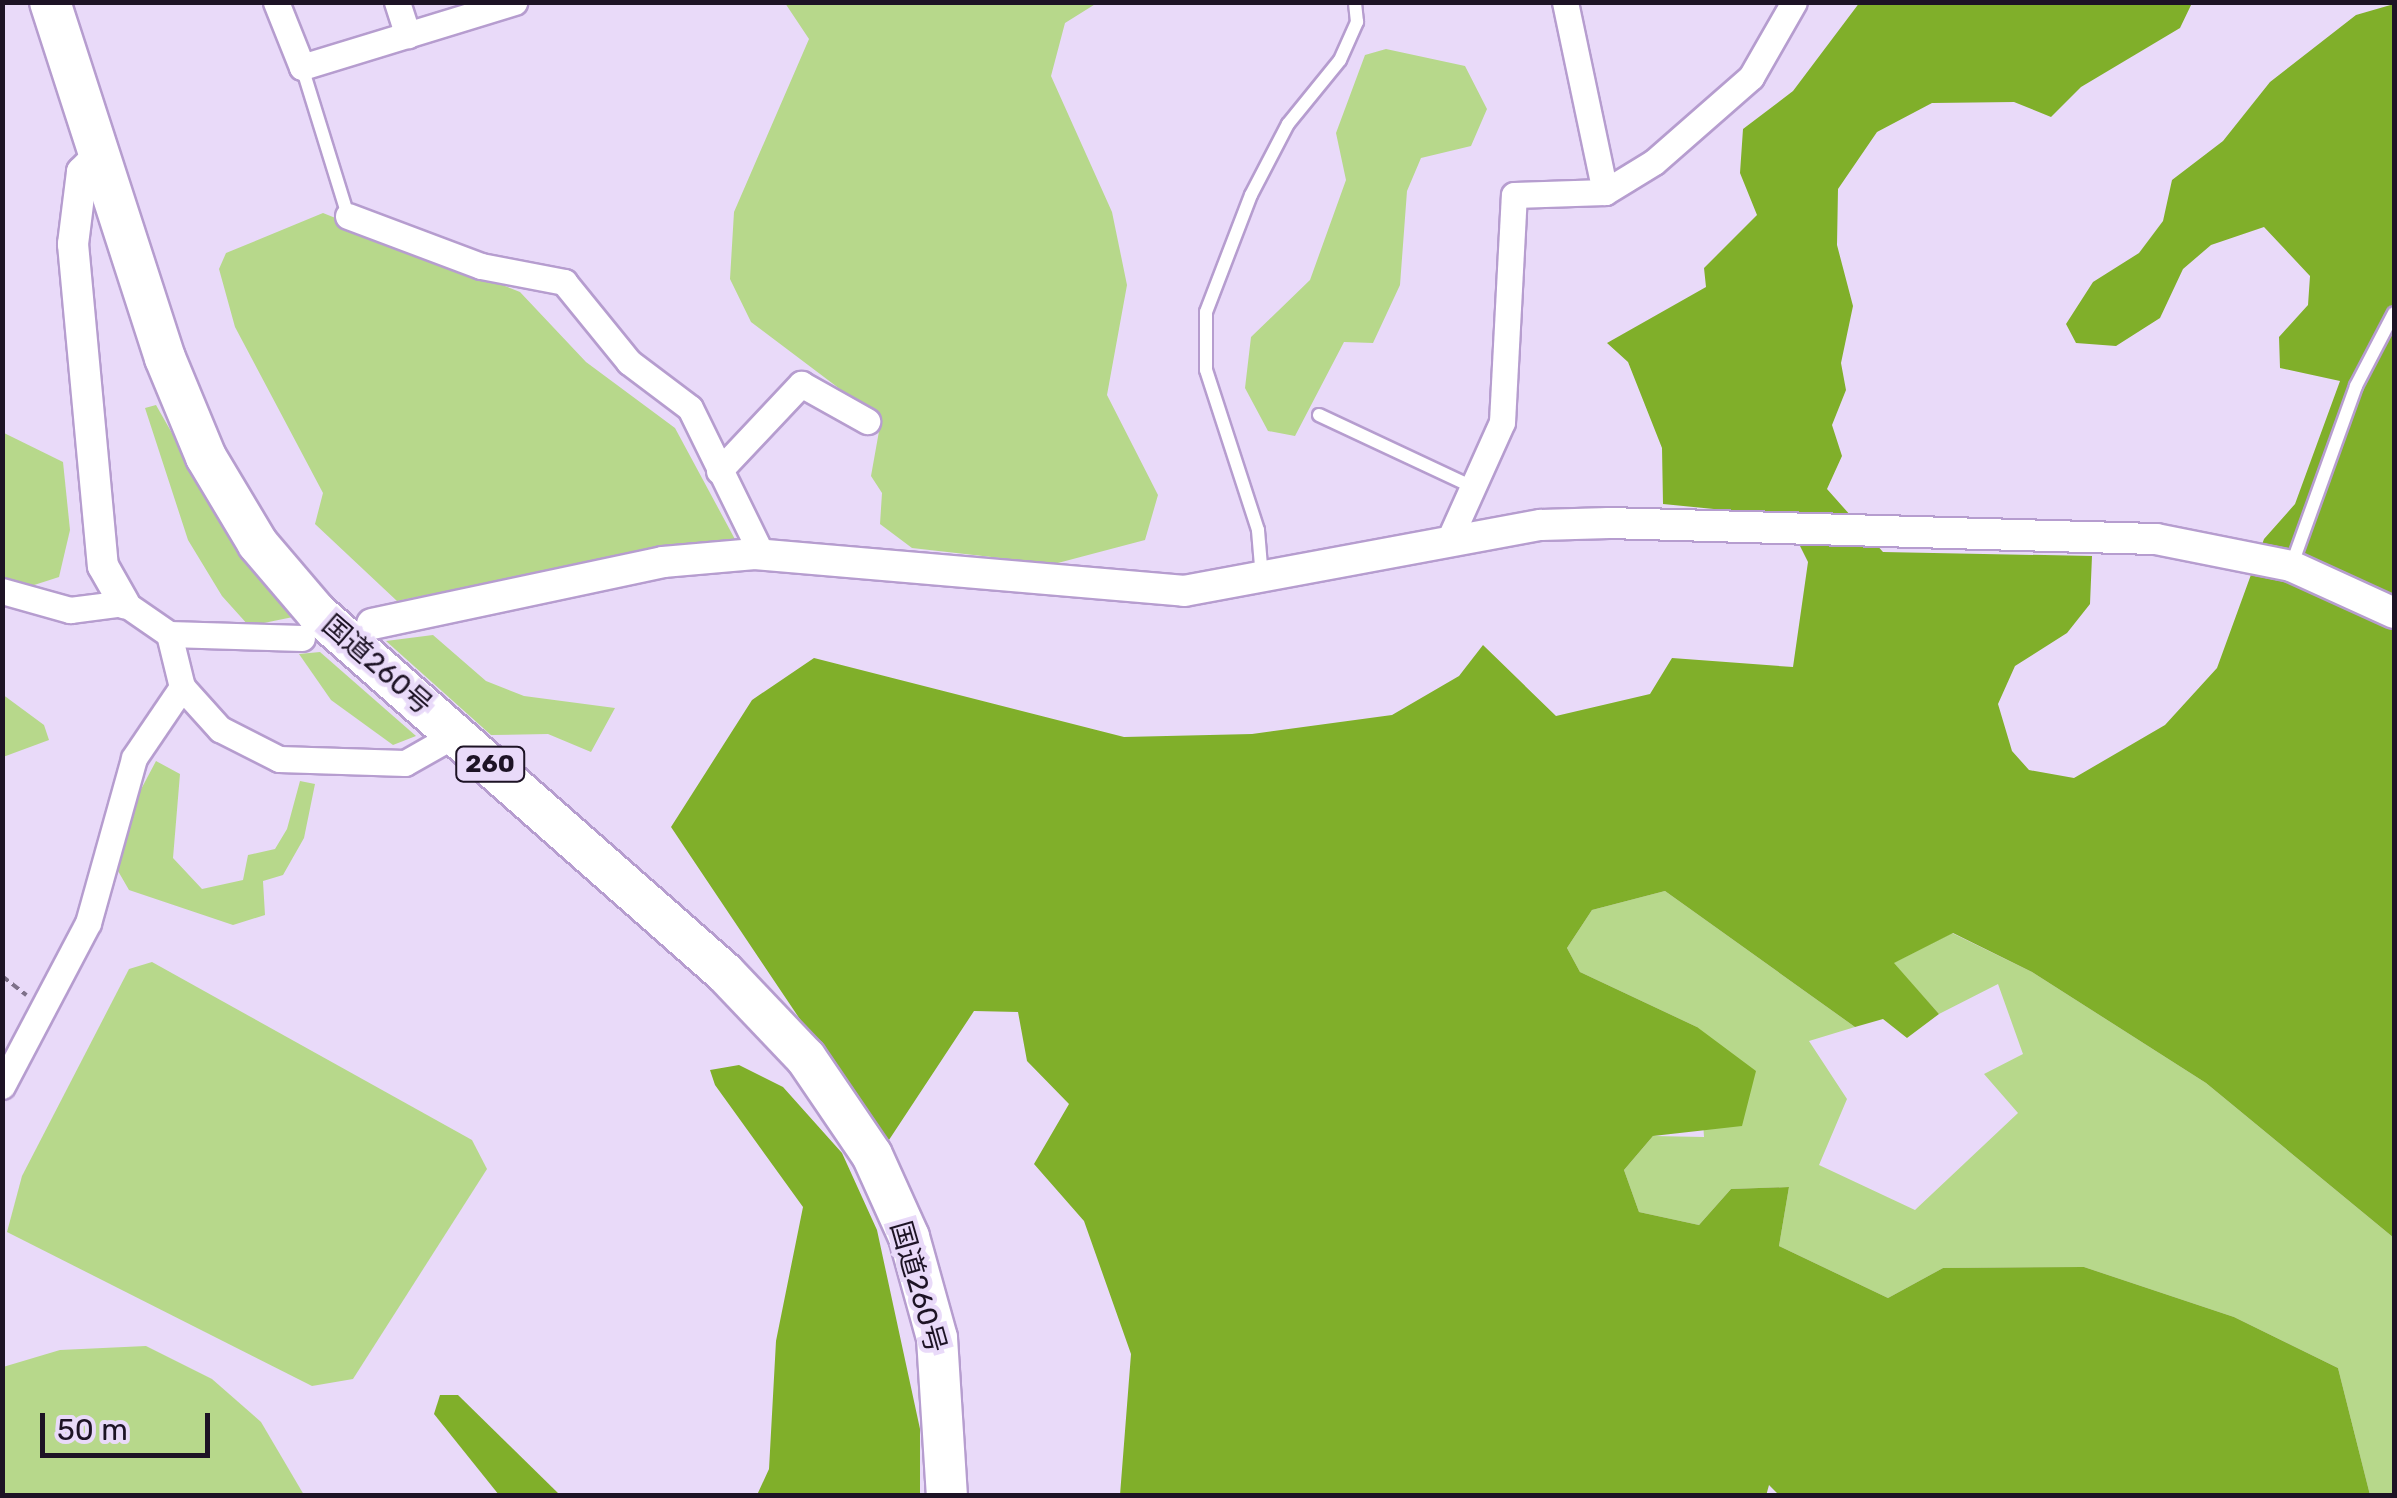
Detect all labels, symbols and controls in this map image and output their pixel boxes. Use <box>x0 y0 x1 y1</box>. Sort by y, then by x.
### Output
street label: 国道260号 <box>315 608 439 722</box>
road number: 260 <box>455 744 525 784</box>
street label: 国道260号 <box>883 1217 953 1357</box>
scale bar <box>45 1393 215 1455</box>
text: 50 m <box>57 1412 128 1448</box>

